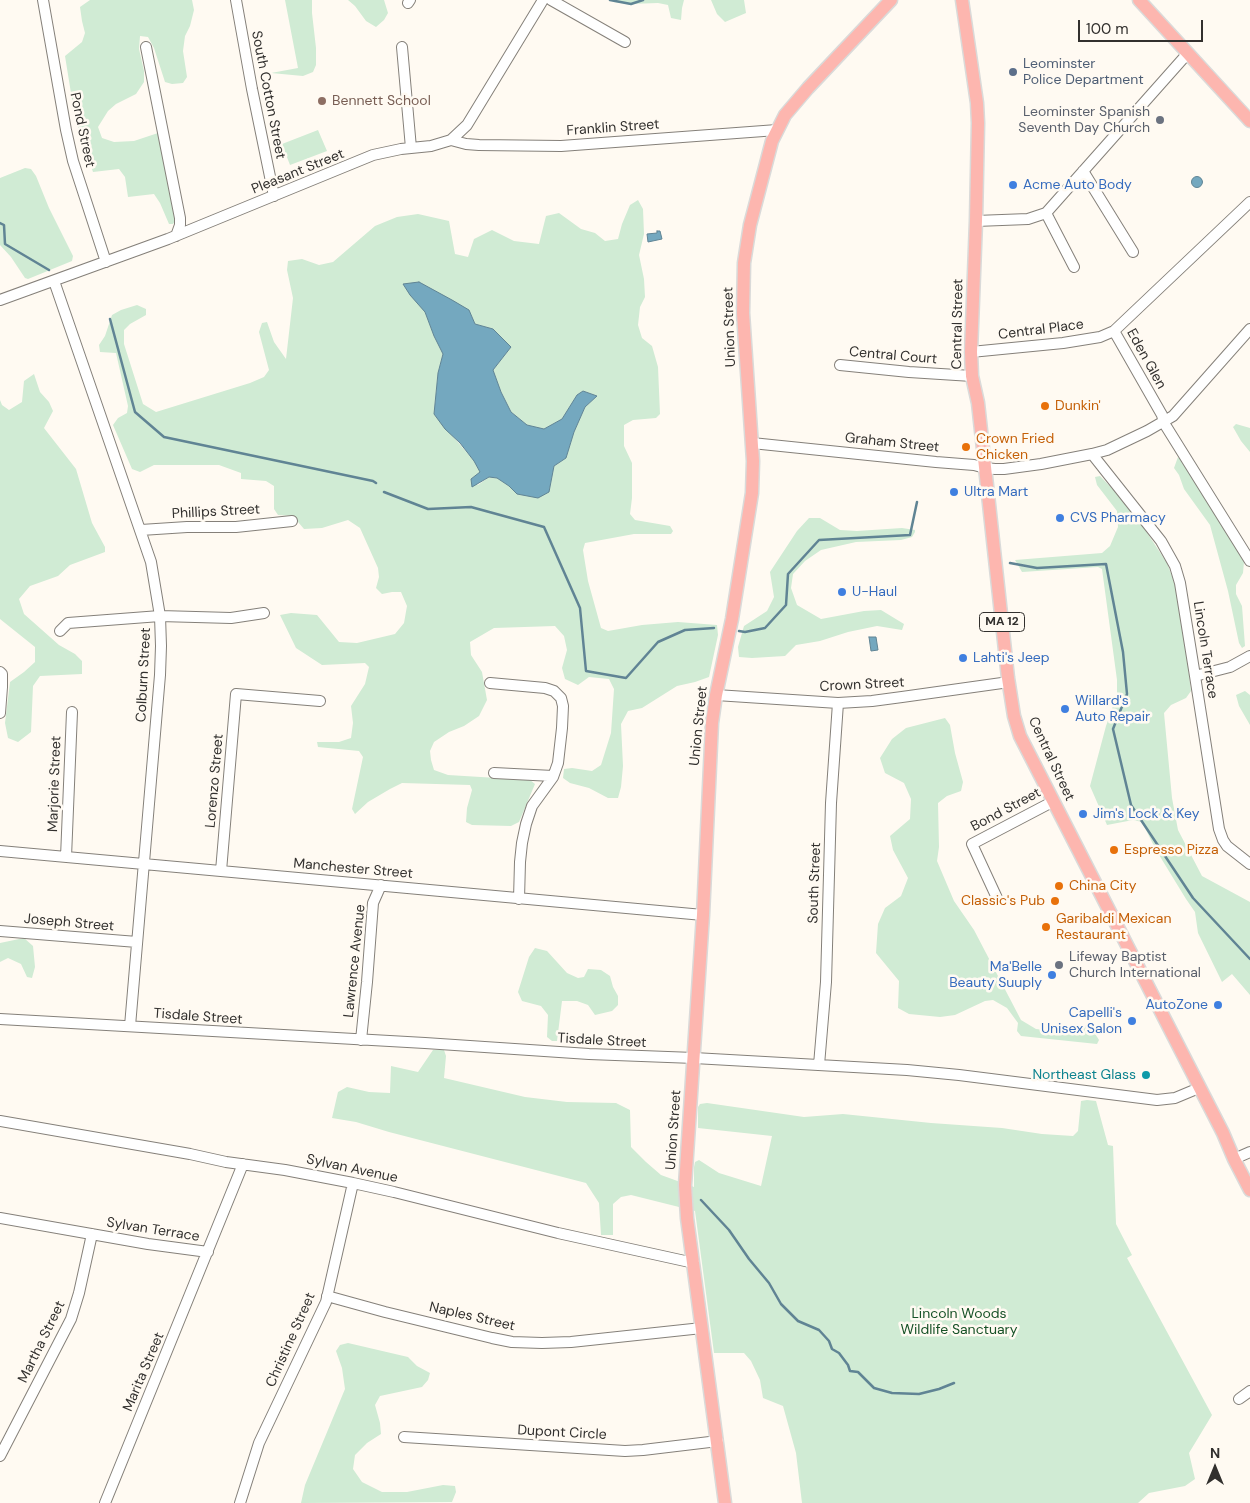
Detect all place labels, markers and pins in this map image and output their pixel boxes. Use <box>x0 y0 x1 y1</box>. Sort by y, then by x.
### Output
place label: Leominster Police Department <box>1023 56 1144 88</box>
marker: Leominster Police Department <box>1007 66 1019 78</box>
place label: Bennett School <box>332 93 431 109</box>
marker: Bennett School <box>316 95 328 107</box>
place label: Leominster Spanish Seventh Day Church <box>1018 104 1150 136</box>
marker: Leominster Spanish Seventh Day Church <box>1154 114 1166 126</box>
place label: Acme Auto Body <box>1023 177 1132 193</box>
marker: Acme Auto Body <box>1007 179 1019 191</box>
place label: Dunkin' <box>1055 398 1101 414</box>
marker: Dunkin' <box>1039 400 1051 412</box>
place label: Crown Fried Chicken <box>976 431 1054 464</box>
marker: Crown Fried Chicken <box>960 441 972 453</box>
place label: Ultra Mart <box>964 484 1028 500</box>
marker: Ultra Mart <box>948 486 960 498</box>
place label: CVS Pharmacy <box>1070 510 1166 526</box>
marker: CVS Pharmacy <box>1054 512 1066 524</box>
place label: U-Haul <box>852 584 897 600</box>
marker: U-Haul <box>836 586 848 598</box>
place label: Lahti's Jeep <box>973 650 1050 666</box>
marker: Lahti's Jeep <box>957 652 969 664</box>
place label: Willard's Auto Repair <box>1075 693 1150 726</box>
marker: Willard's Auto Repair <box>1059 703 1071 715</box>
place label: Jim's Lock & Key <box>1093 806 1199 822</box>
marker: Jim's Lock & Key <box>1077 808 1089 820</box>
place label: Espresso Pizza <box>1124 842 1219 858</box>
marker: Espresso Pizza <box>1108 844 1120 856</box>
place label: China City <box>1069 878 1136 894</box>
marker: China City <box>1053 880 1065 892</box>
place label: Classic's Pub <box>961 893 1045 909</box>
marker: Classic's Pub <box>1049 895 1061 907</box>
place label: Garibaldi Mexican Restaurant <box>1056 911 1171 944</box>
marker: Garibaldi Mexican Restaurant <box>1040 921 1052 933</box>
place label: Lifeway Baptist Church International <box>1069 949 1201 982</box>
place label: Ma'Belle Beauty Suuply <box>949 959 1042 992</box>
marker: Lifeway Baptist Church International <box>1053 959 1065 971</box>
marker: Ma'Belle Beauty Suuply <box>1046 969 1058 981</box>
place label: AutoZone <box>1145 997 1208 1013</box>
marker: AutoZone <box>1212 999 1224 1011</box>
place label: Capelli's Unisex Salon <box>1041 1005 1122 1038</box>
marker: Capelli's Unisex Salon <box>1126 1015 1138 1027</box>
place label: Northeast Glass <box>1032 1067 1136 1083</box>
marker: Northeast Glass <box>1140 1069 1152 1081</box>

